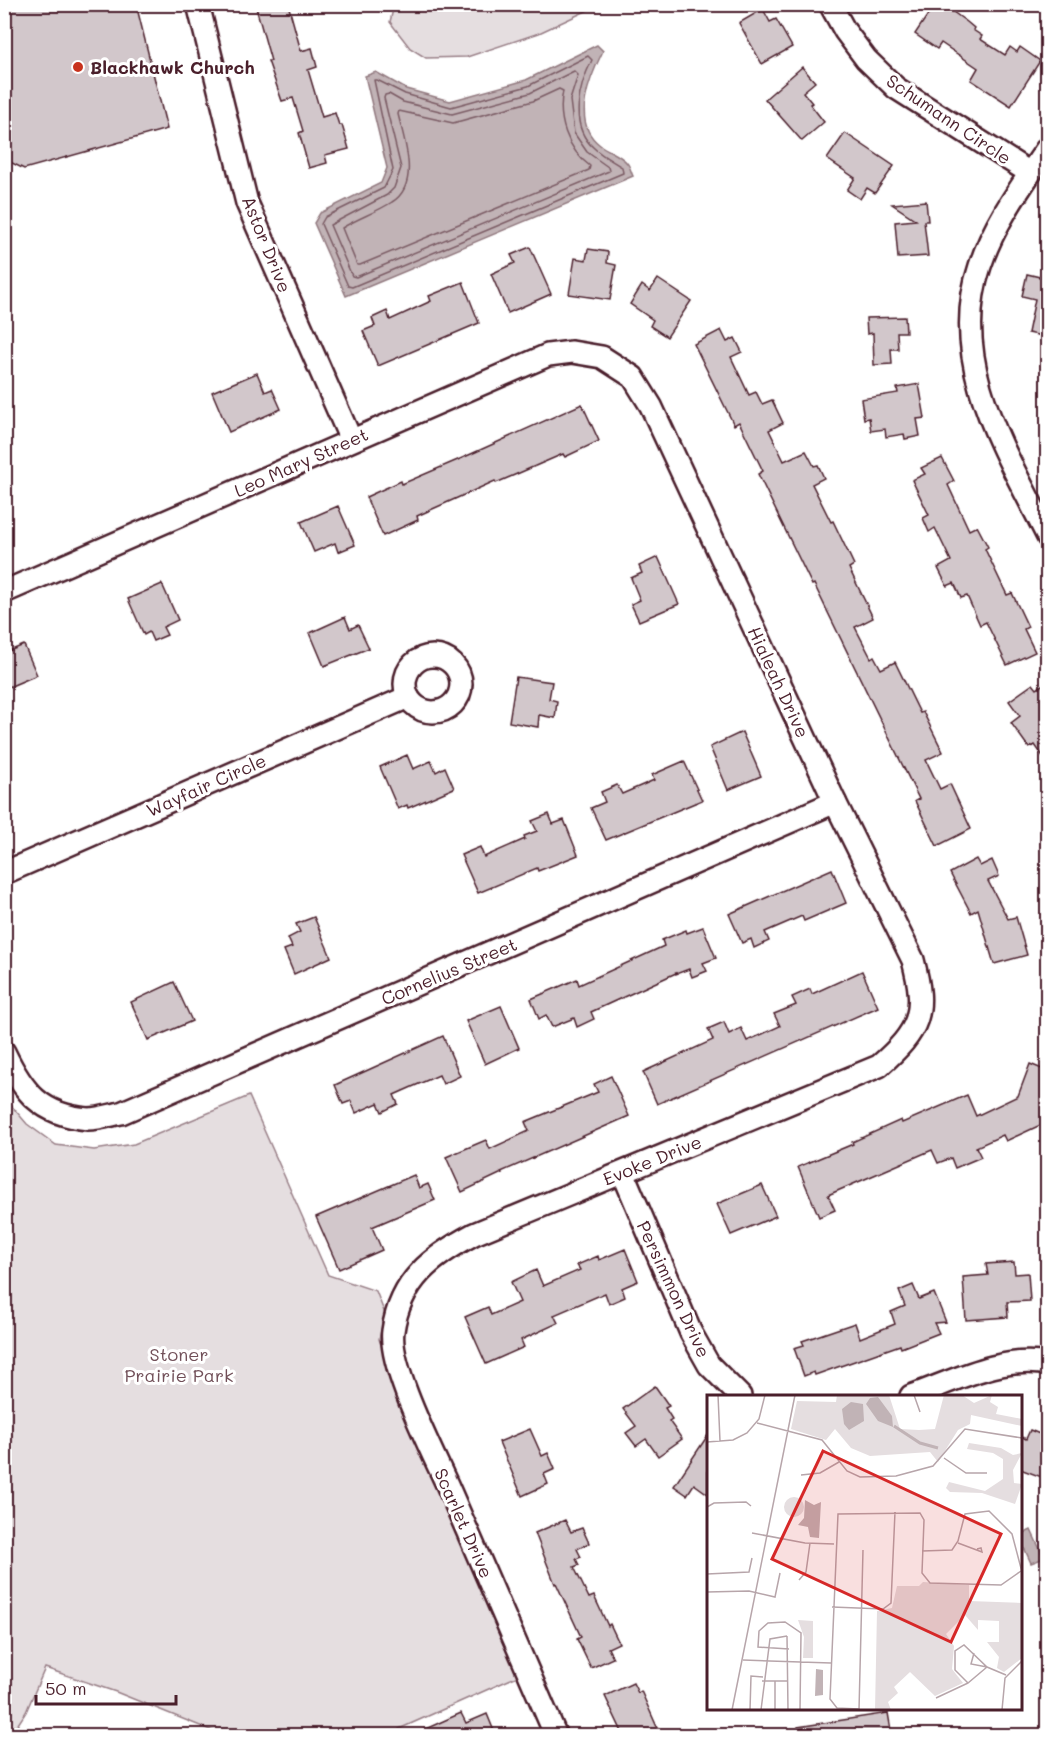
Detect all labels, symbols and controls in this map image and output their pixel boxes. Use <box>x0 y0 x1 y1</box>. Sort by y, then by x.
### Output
place label: Blackhawk Church <box>90 55 255 79</box>
marker: Blackhawk Church <box>71 60 85 74</box>
street label: Schumann Circle <box>882 68 1016 170</box>
street label: Astor Drive <box>237 192 297 296</box>
street label: Leo Mary Street <box>230 422 372 502</box>
street label: Hialeah Drive <box>743 623 815 741</box>
street label: Wayfair Circle <box>142 748 270 822</box>
street label: Cornelius Street <box>377 932 521 1010</box>
street label: Evoke Drive <box>599 1129 705 1191</box>
street label: Persimmon Drive <box>632 1217 716 1361</box>
park label: Stoner Prairie Park <box>124 1342 234 1387</box>
inset map <box>707 1395 1022 1710</box>
street label: Scarlet Drive <box>429 1464 499 1582</box>
scale bar <box>36 1668 176 1706</box>
text: 50 m <box>45 1676 87 1700</box>

